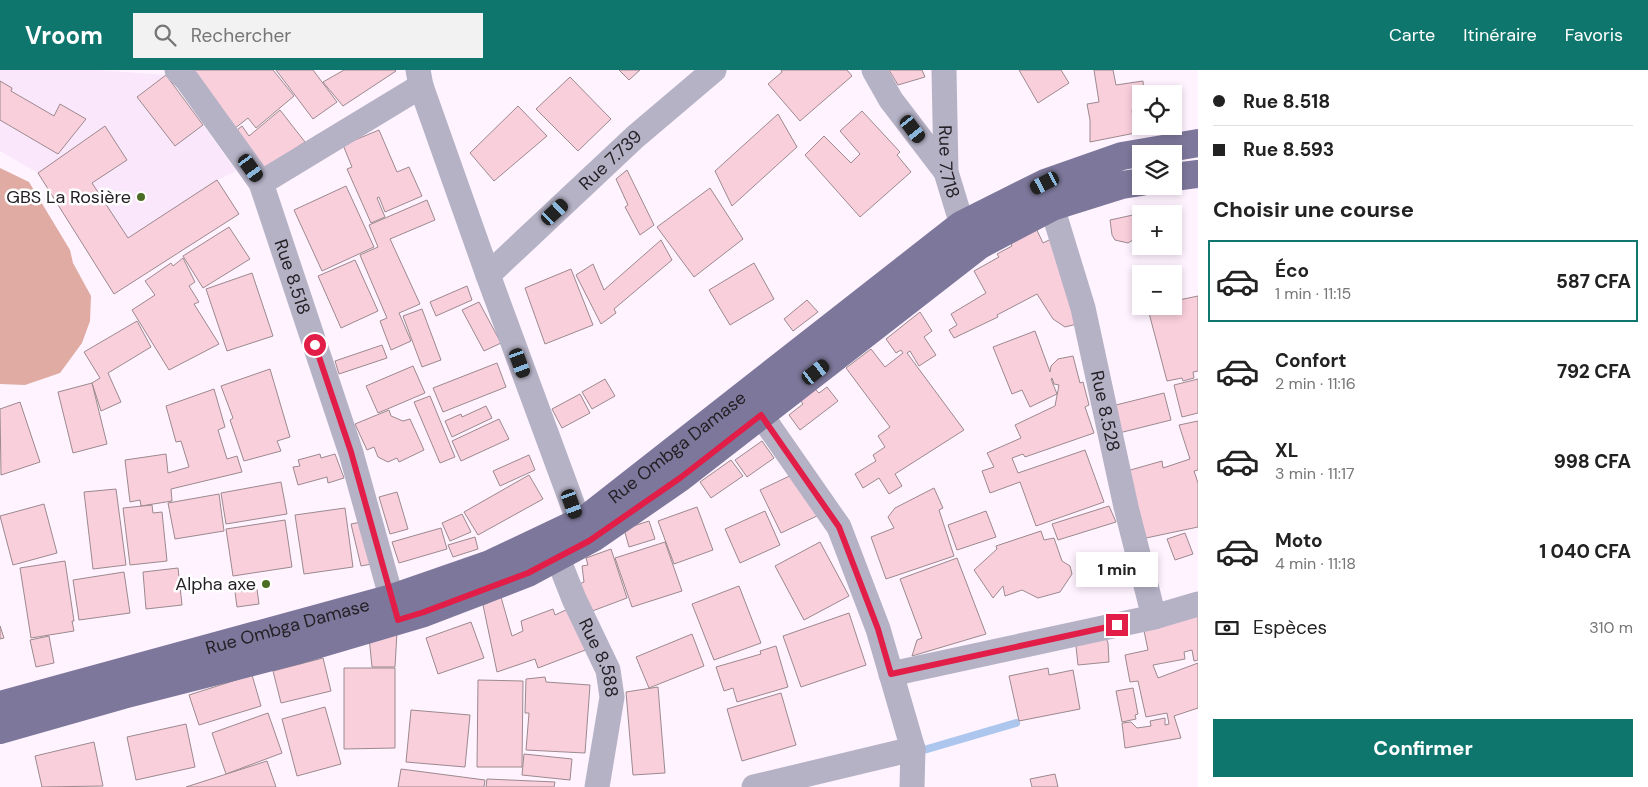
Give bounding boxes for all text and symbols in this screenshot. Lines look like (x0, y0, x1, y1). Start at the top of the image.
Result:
search box (133, 13, 483, 58)
text: Vroom (25, 20, 103, 51)
icon: search (151, 21, 179, 49)
text: Rechercher (191, 23, 291, 48)
text: Carte (1389, 23, 1435, 47)
text: Itinéraire (1463, 23, 1537, 47)
text: Favoris (1565, 23, 1623, 47)
map controls (1132, 85, 1182, 315)
button: locate (1132, 85, 1182, 135)
text: Rue 8.518 (1243, 89, 1330, 114)
car (897, 113, 928, 145)
street label: Rue 7.739 (574, 124, 647, 196)
street label: Rue 7.718 (933, 125, 965, 201)
text: Rue 8.593 (1243, 137, 1334, 162)
button: layers (1132, 145, 1182, 195)
car (236, 151, 265, 185)
car (1028, 170, 1061, 196)
place label: GBS La Rosière (6, 185, 131, 209)
marker: GBS La Rosière (135, 191, 147, 203)
text: Choisir une course (1213, 195, 1414, 224)
car (538, 196, 571, 228)
button: + (1132, 205, 1182, 255)
street label: Rue 8.518 (269, 236, 316, 318)
text: Éco (1275, 258, 1309, 283)
icon: car (1215, 259, 1260, 304)
button: − (1132, 265, 1182, 315)
text: 587 CFA (1556, 269, 1631, 294)
text: 1 min · 11:15 (1275, 283, 1351, 304)
route start (304, 334, 326, 356)
car (507, 346, 532, 380)
text: Confort (1275, 348, 1347, 373)
icon: car (1215, 349, 1260, 394)
car (799, 357, 832, 387)
text: 792 CFA (1557, 359, 1631, 384)
street label: Rue 8.528 (1085, 368, 1126, 454)
text: 2 min · 11:16 (1275, 373, 1356, 394)
street label: Rue Ombga Damase (603, 386, 751, 509)
text: XL (1275, 438, 1298, 463)
icon: car (1215, 439, 1260, 484)
text: 998 CFA (1554, 449, 1631, 474)
text: 3 min · 11:17 (1275, 463, 1354, 484)
car (559, 487, 584, 521)
text: Moto (1275, 528, 1323, 553)
icon: car (1215, 529, 1260, 574)
text: 1 040 CFA (1539, 539, 1631, 564)
callout: 1 min (1076, 552, 1158, 588)
text: 4 min · 11:18 (1275, 553, 1356, 574)
text: 1 min (1097, 559, 1137, 580)
place label: Alpha axe (175, 572, 256, 596)
marker: Alpha axe (260, 578, 272, 590)
street label: Rue Ombga Damase (203, 593, 372, 660)
street label: Rue 8.588 (573, 614, 624, 699)
route end (1106, 614, 1128, 636)
icon: cash (1213, 614, 1241, 642)
text: Espèces (1253, 615, 1327, 640)
text: 310 m (1589, 617, 1633, 638)
button: Confirmer (1213, 719, 1633, 777)

